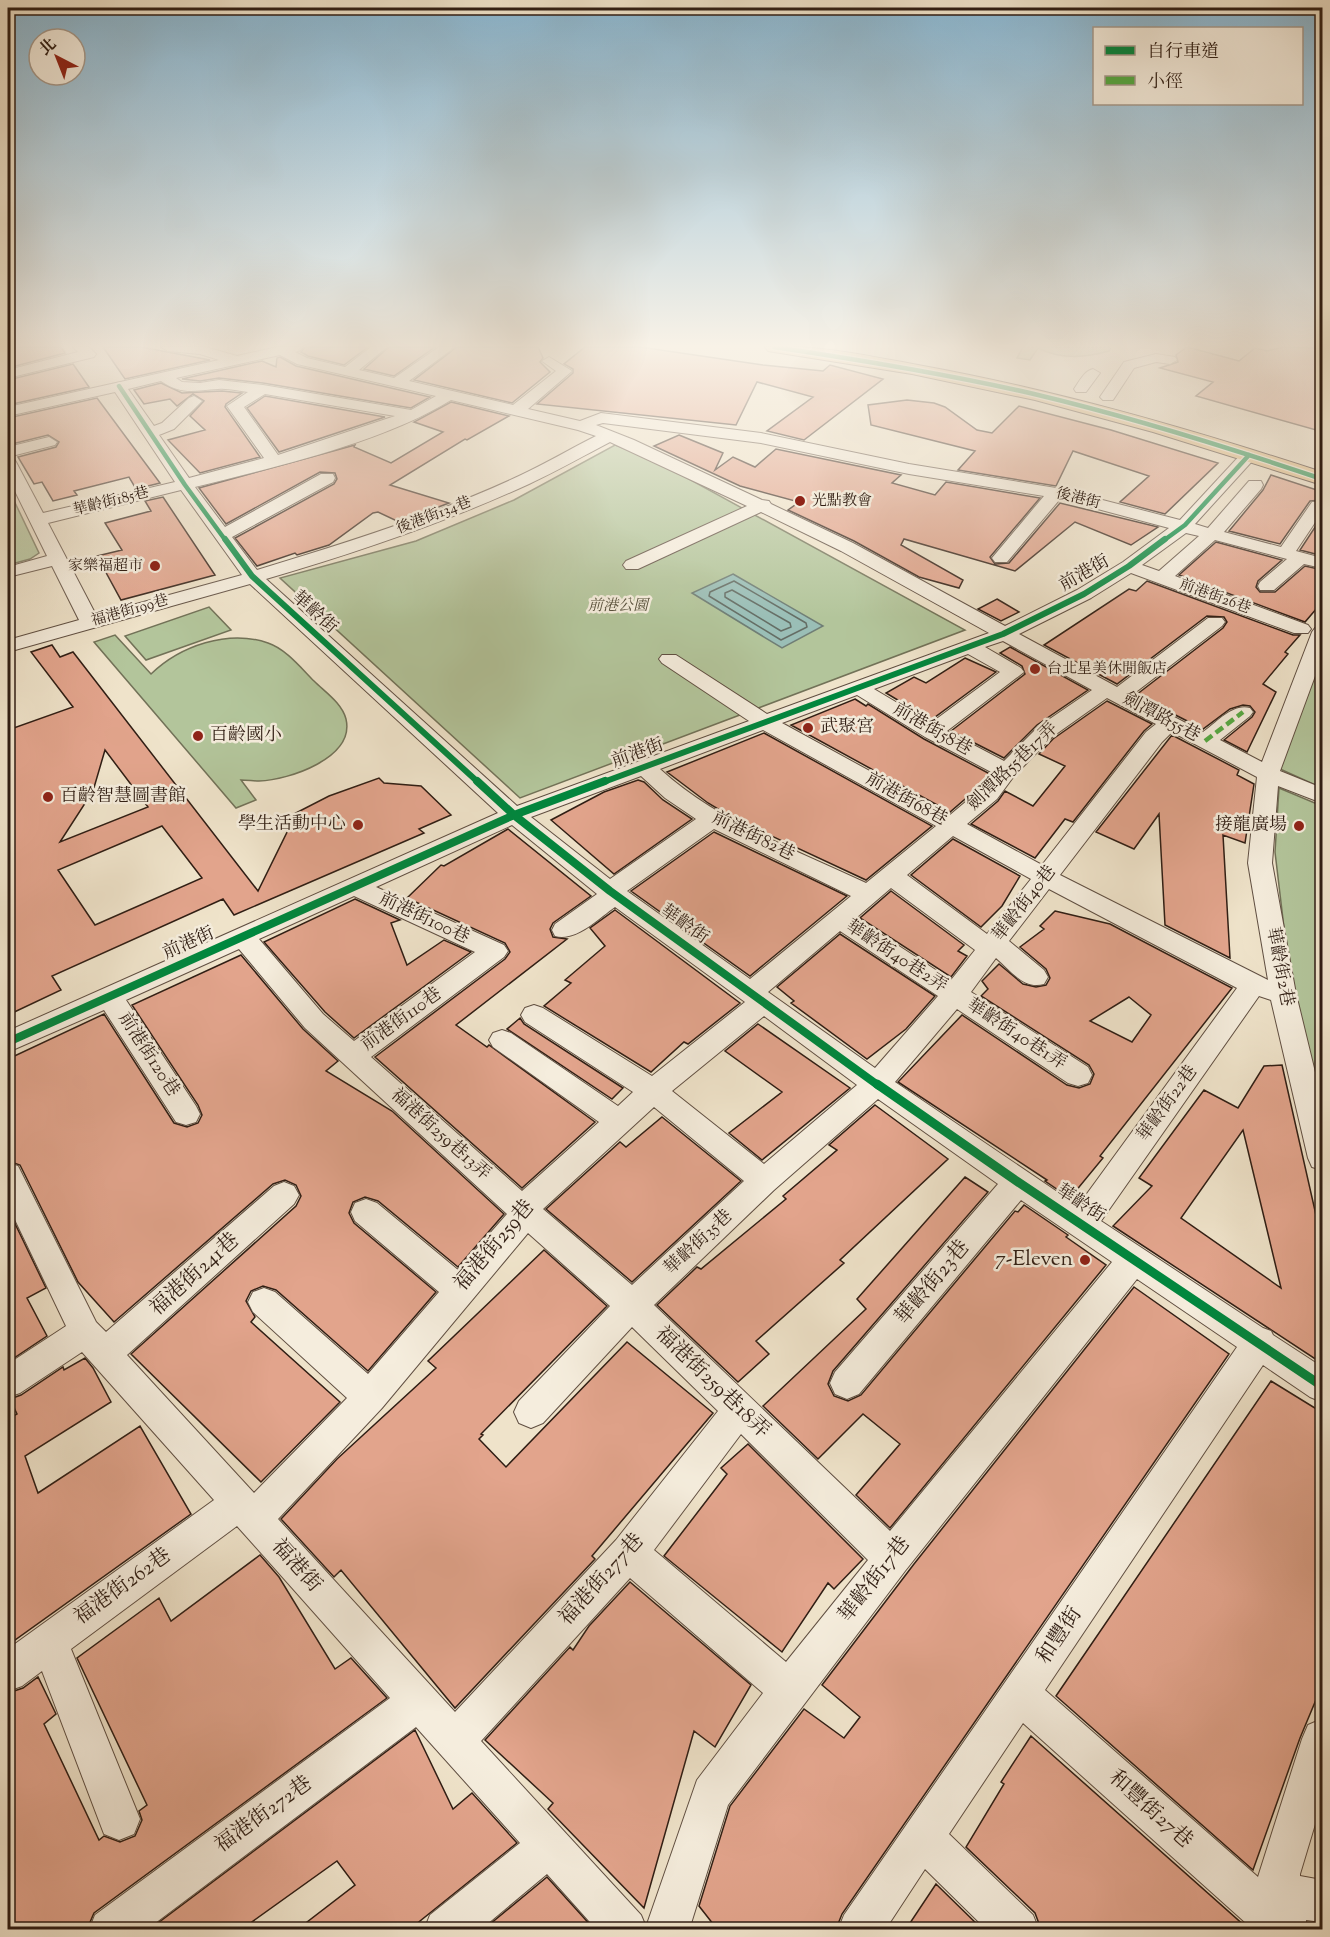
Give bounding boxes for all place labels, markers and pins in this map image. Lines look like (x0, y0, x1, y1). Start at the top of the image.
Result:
place label: 光點教會 (812, 491, 872, 512)
marker: 光點教會 (793, 494, 807, 508)
place label: 家樂福超市 (68, 556, 143, 577)
marker: 家樂福超市 (148, 559, 162, 573)
place label: 台北星美休閒飯店 (1047, 659, 1167, 680)
marker: 台北星美休閒飯店 (1028, 662, 1042, 676)
place label: 武聚宮 (820, 715, 874, 741)
marker: 武聚宮 (801, 721, 815, 735)
place label: 百齡國小 (210, 723, 282, 749)
marker: 百齡國小 (191, 729, 205, 743)
place label: 百齡智慧圖書館 (60, 784, 186, 810)
marker: 百齡智慧圖書館 (41, 790, 55, 804)
place label: 學生活動中心 (238, 812, 346, 838)
place label: 接龍廣場 (1215, 813, 1287, 839)
marker: 學生活動中心 (351, 818, 365, 832)
marker: 接龍廣場 (1292, 819, 1306, 833)
place label: 7-Eleven (995, 1245, 1073, 1275)
marker: 7-Eleven (1078, 1253, 1092, 1267)

